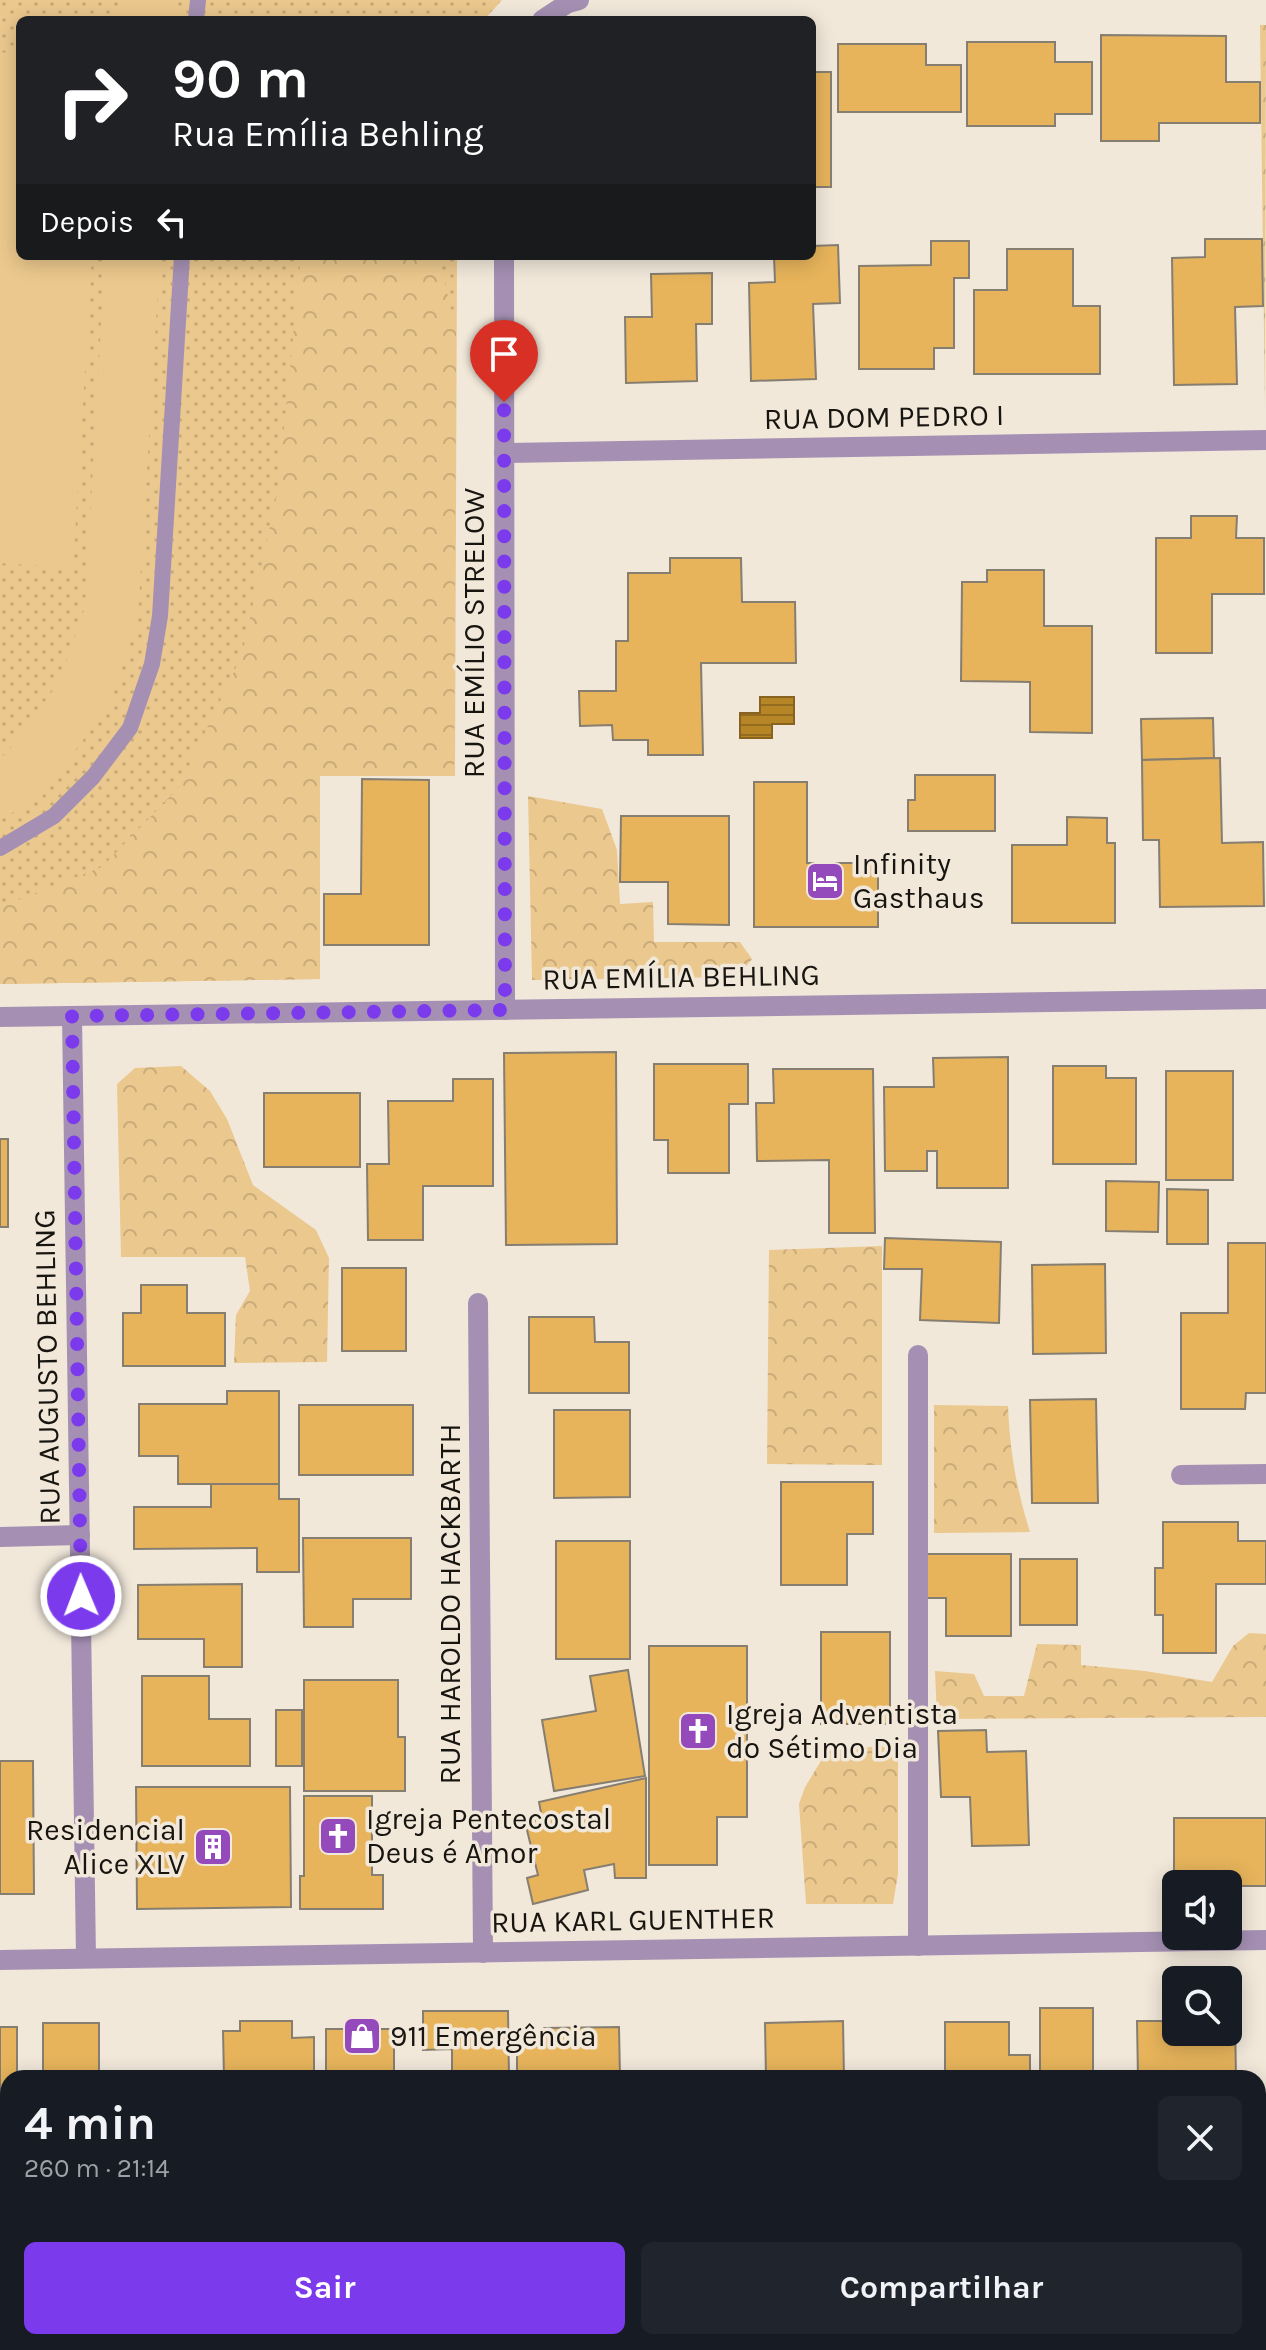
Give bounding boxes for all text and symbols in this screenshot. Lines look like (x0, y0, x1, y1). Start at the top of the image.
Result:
text: 90 m (172, 46, 309, 111)
icon: right (40, 48, 144, 152)
text: Rua Emília Behling (172, 113, 483, 155)
icon: left (150, 200, 194, 244)
text: Depois (40, 204, 134, 240)
pin (470, 320, 538, 402)
icon: arrive (482, 332, 526, 376)
street label: RUA DOM PEDRO I (763, 397, 1005, 437)
street label: RUA EMÍLIO STRELOW (456, 488, 492, 778)
place label: Infinity Gasthaus (853, 846, 984, 916)
hotel icon: Infinity Gasthaus (804, 860, 846, 902)
street label: RUA EMÍLIA BEHLING (542, 957, 820, 997)
street label: RUA AUGUSTO BEHLING (26, 1209, 68, 1525)
street label: RUA HAROLDO HACKBARTH (432, 1424, 468, 1784)
position arrow (39, 1554, 123, 1638)
place label: Igreja Adventista do Sétimo Dia (726, 1696, 958, 1766)
church icon: Igreja Adventista do Sétimo Dia (677, 1710, 719, 1752)
place label: Igreja Pentecostal Deus é Amor (366, 1801, 611, 1871)
place label: Residencial Alice XLV (26, 1812, 185, 1882)
church icon: Igreja Pentecostal Deus é Amor (317, 1815, 359, 1857)
building icon: Residencial Alice XLV (192, 1826, 234, 1868)
map controls (1162, 1870, 1242, 2046)
button: sound (1162, 1870, 1242, 1950)
street label: RUA KARL GUENTHER (491, 1900, 775, 1940)
button: search (1162, 1966, 1242, 2046)
shop icon: 911 Emergência (341, 2015, 383, 2057)
place label: 911 Emergência (390, 2018, 596, 2054)
text: 4 min (24, 2095, 156, 2151)
button: close (1158, 2096, 1242, 2180)
text: 260 m · 21:14 (24, 2153, 170, 2184)
button: Sair (24, 2242, 625, 2334)
button: Compartilhar (641, 2242, 1242, 2334)

